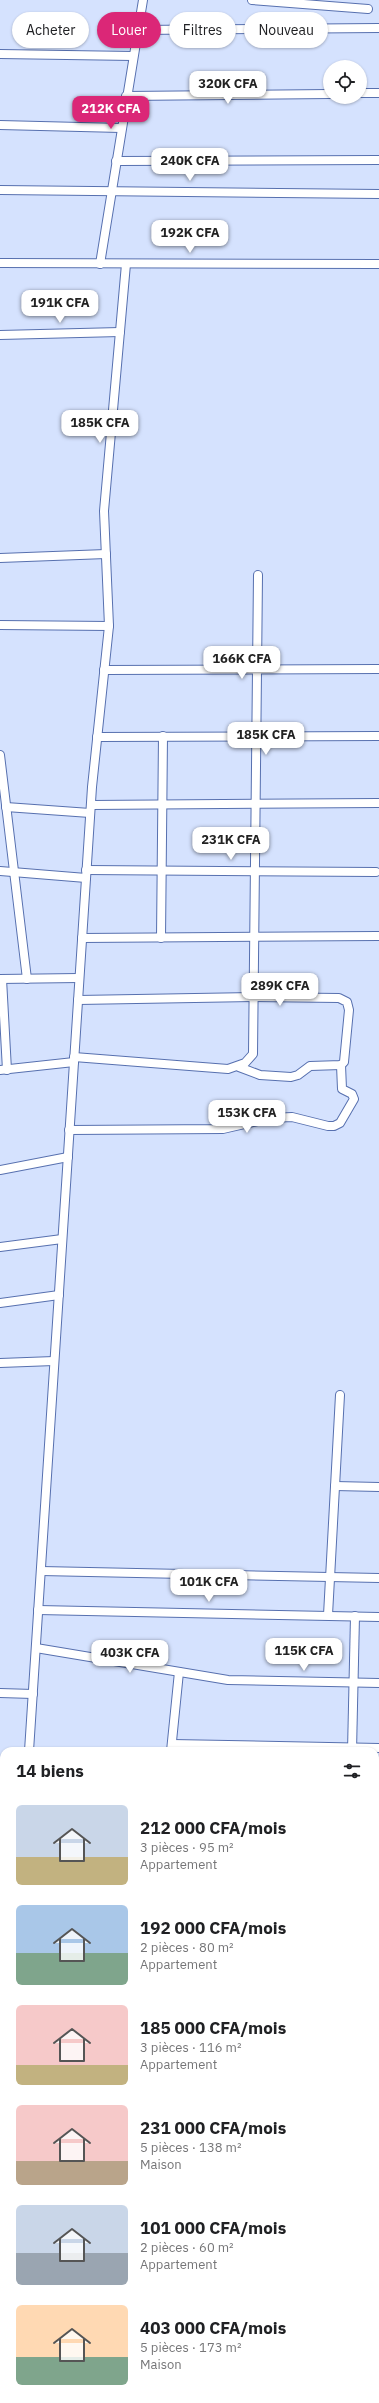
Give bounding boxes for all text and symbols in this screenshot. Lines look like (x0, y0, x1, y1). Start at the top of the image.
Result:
chip: Acheter (12, 12, 89, 48)
chip: Louer (97, 12, 161, 48)
chip: Filtres (169, 12, 236, 48)
chip: Nouveau (244, 12, 328, 48)
map controls (323, 60, 367, 104)
button: locate (323, 60, 367, 104)
pin: 320K CFA (187, 71, 269, 105)
text: 320K CFA (198, 75, 258, 92)
pin: 212K CFA (70, 96, 152, 130)
text: 212K CFA (81, 100, 141, 117)
pin: 240K CFA (149, 148, 231, 182)
text: 240K CFA (160, 152, 220, 169)
pin: 192K CFA (149, 220, 231, 254)
text: 192K CFA (160, 224, 220, 241)
pin: 191K CFA (19, 290, 101, 324)
text: 191K CFA (30, 294, 90, 311)
pin: 185K CFA (59, 410, 141, 444)
text: 185K CFA (70, 414, 130, 431)
pin: 166K CFA (201, 646, 283, 680)
text: 166K CFA (212, 650, 272, 667)
pin: 185K CFA (225, 722, 307, 756)
text: 185K CFA (236, 726, 296, 743)
pin: 231K CFA (190, 827, 272, 861)
text: 231K CFA (201, 831, 261, 848)
pin: 289K CFA (239, 973, 321, 1007)
text: 289K CFA (250, 977, 310, 994)
pin: 153K CFA (206, 1100, 288, 1134)
text: 153K CFA (217, 1104, 277, 1121)
pin: 101K CFA (168, 1569, 250, 1603)
text: 101K CFA (179, 1573, 239, 1590)
pin: 115K CFA (263, 1638, 345, 1672)
pin: 403K CFA (89, 1640, 171, 1674)
text: 115K CFA (274, 1642, 334, 1659)
text: 403K CFA (100, 1644, 160, 1661)
text: 14 biens (16, 1760, 84, 1782)
icon: filters (341, 1760, 363, 1782)
text: 212 000 CFA/mois (140, 1817, 286, 1839)
icon: home (48, 1821, 96, 1869)
text: 3 pièces · 95 m² (140, 1839, 234, 1856)
text: Appartement (140, 1856, 217, 1873)
text: 192 000 CFA/mois (140, 1917, 286, 1939)
icon: home (48, 1921, 96, 1969)
text: 2 pièces · 80 m² (140, 1939, 234, 1956)
text: Appartement (140, 1956, 217, 1973)
text: 185 000 CFA/mois (140, 2017, 286, 2039)
icon: home (48, 2021, 96, 2069)
text: 3 pièces · 116 m² (140, 2039, 241, 2056)
text: Appartement (140, 2056, 217, 2073)
text: 231 000 CFA/mois (140, 2117, 286, 2139)
icon: home (48, 2121, 96, 2169)
text: 5 pièces · 138 m² (140, 2139, 241, 2156)
text: Maison (140, 2156, 182, 2173)
text: 101 000 CFA/mois (140, 2217, 286, 2239)
icon: home (48, 2221, 96, 2269)
text: 2 pièces · 60 m² (140, 2239, 234, 2256)
text: Appartement (140, 2256, 217, 2273)
text: 403 000 CFA/mois (140, 2317, 286, 2339)
icon: home (48, 2321, 96, 2369)
text: 5 pièces · 173 m² (140, 2339, 241, 2356)
text: Maison (140, 2356, 182, 2373)

